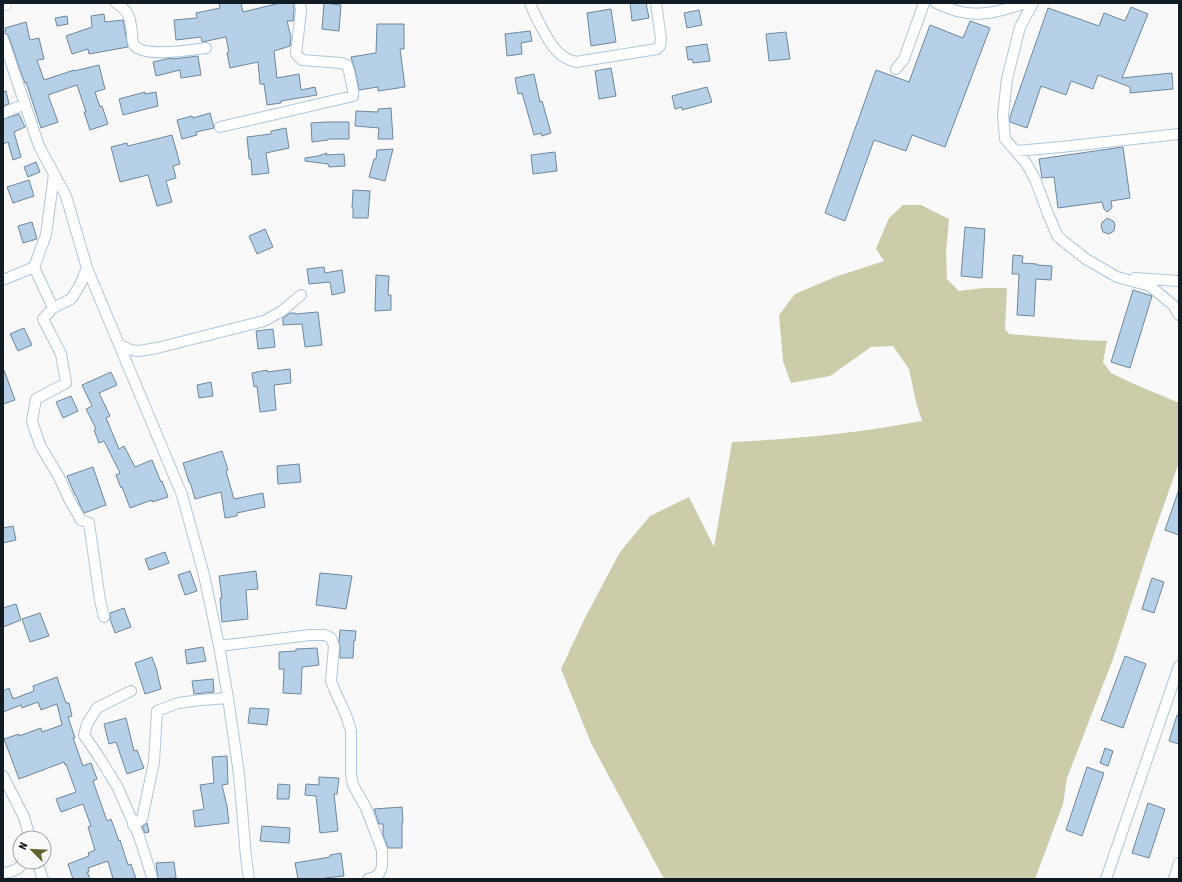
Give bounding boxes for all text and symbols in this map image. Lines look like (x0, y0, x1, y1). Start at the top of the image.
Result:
north arrow (12, 830, 52, 870)
text: N (16, 841, 30, 851)

